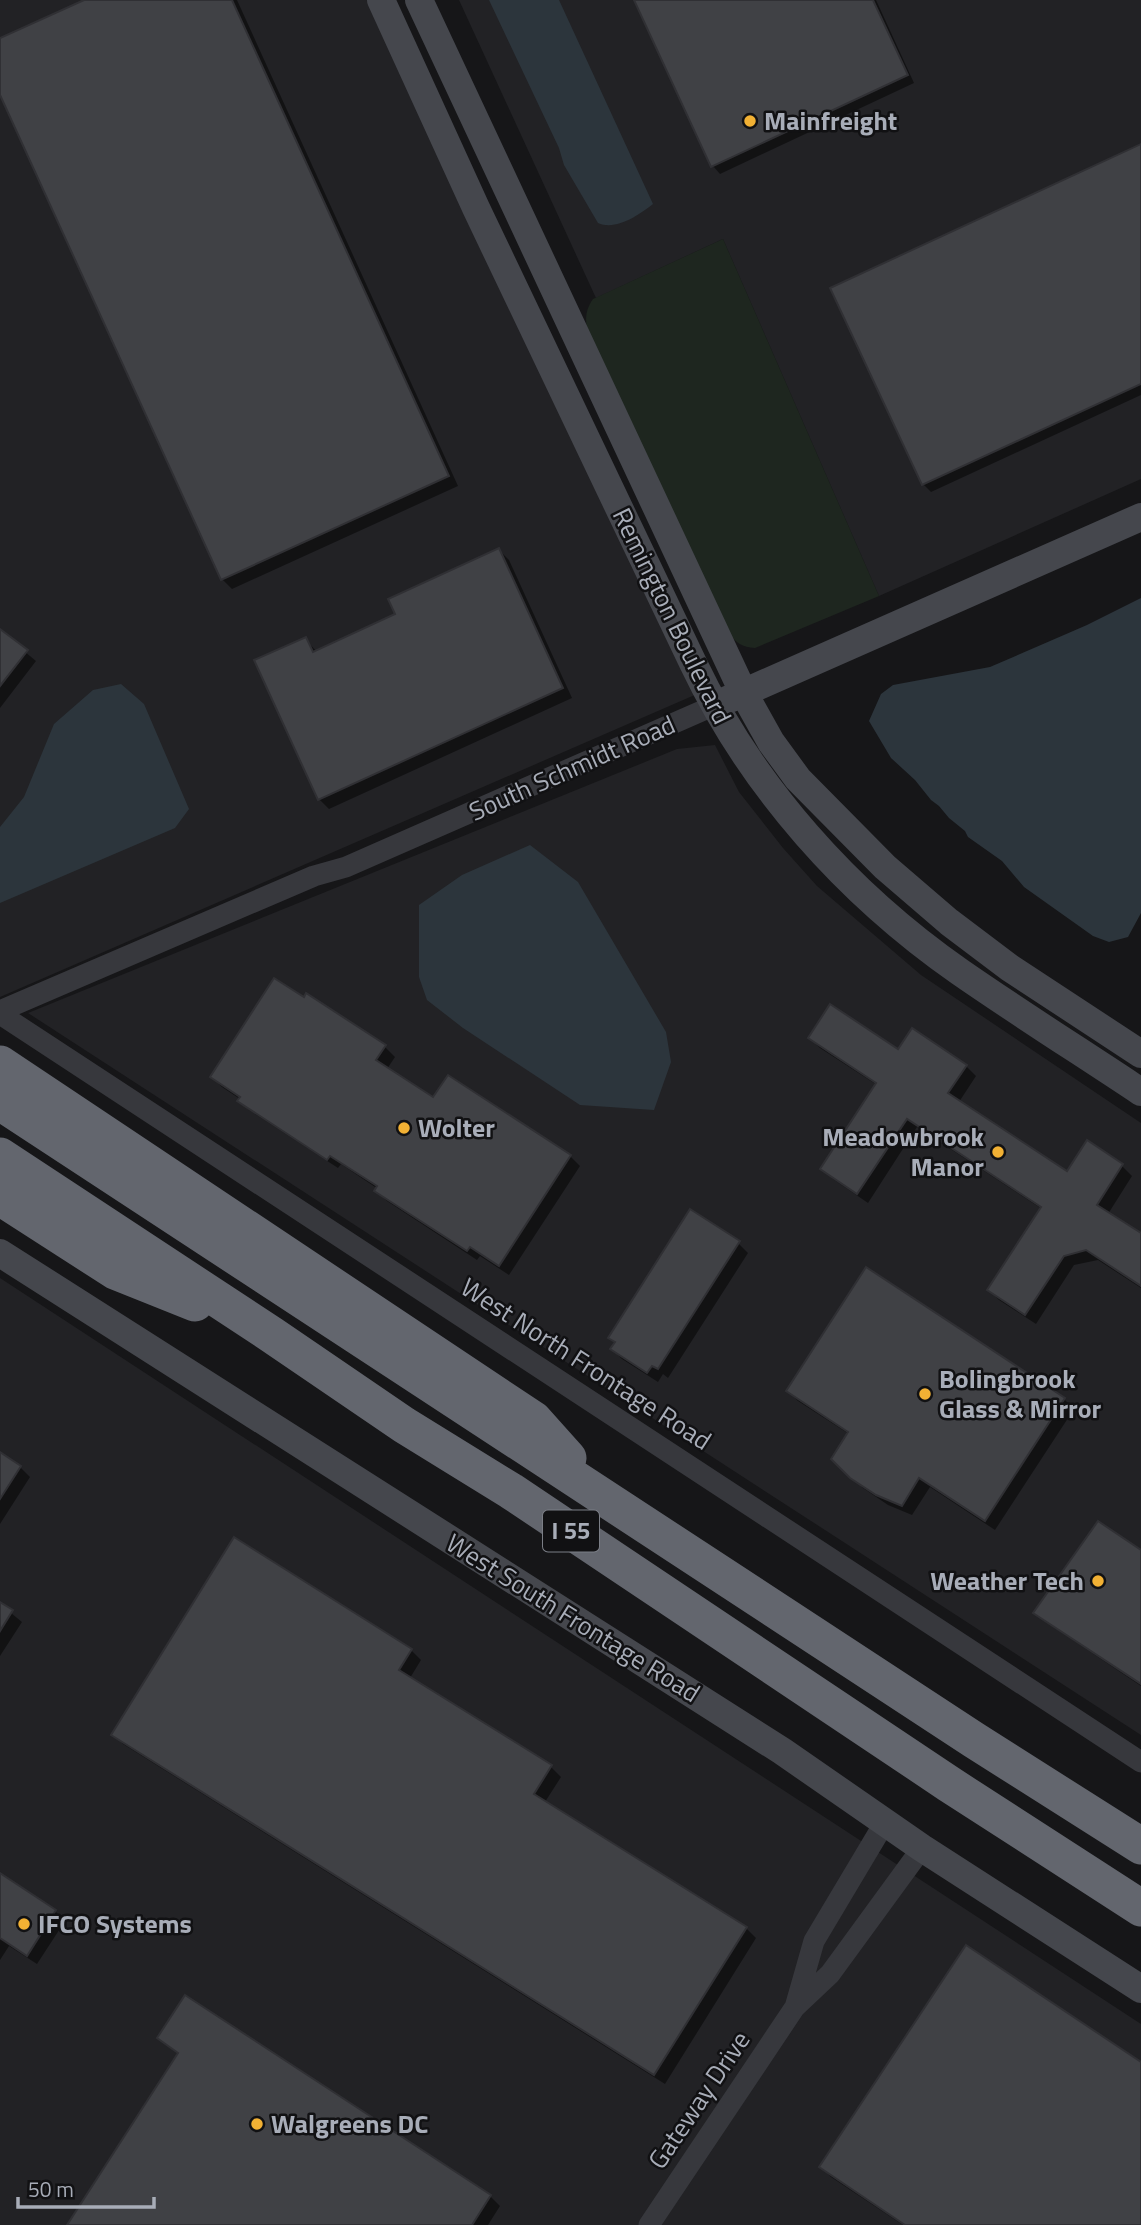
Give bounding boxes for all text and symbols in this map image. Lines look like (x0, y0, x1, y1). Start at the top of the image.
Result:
place label: Mainfreight (764, 101, 897, 140)
marker: Mainfreight (742, 113, 758, 129)
street label: Remington Boulevard (603, 501, 742, 731)
street label: South Schmidt Road (462, 705, 681, 831)
place label: Wolter (418, 1108, 495, 1147)
place label: Meadowbrook Manor (822, 1117, 985, 1186)
marker: Wolter (396, 1120, 412, 1136)
marker: Meadowbrook Manor (990, 1144, 1006, 1160)
street label: West North Frontage Road (453, 1268, 719, 1459)
place label: Bolingbrook Glass & Mirror (939, 1359, 1102, 1428)
marker: Bolingbrook Glass & Mirror (917, 1386, 933, 1402)
road number: I 55 (543, 1511, 599, 1552)
street label: West South Frontage Road (439, 1523, 708, 1712)
place label: Weather Tech (930, 1561, 1084, 1600)
marker: Weather Tech (1090, 1573, 1106, 1589)
place label: IFCO Systems (38, 1904, 192, 1943)
marker: IFCO Systems (16, 1916, 32, 1932)
street label: Gateway Drive (638, 2023, 759, 2176)
place label: Walgreens DC (271, 2104, 428, 2143)
marker: Walgreens DC (249, 2116, 265, 2132)
scale bar (18, 2166, 154, 2210)
text: 50 m (28, 2173, 74, 2205)

